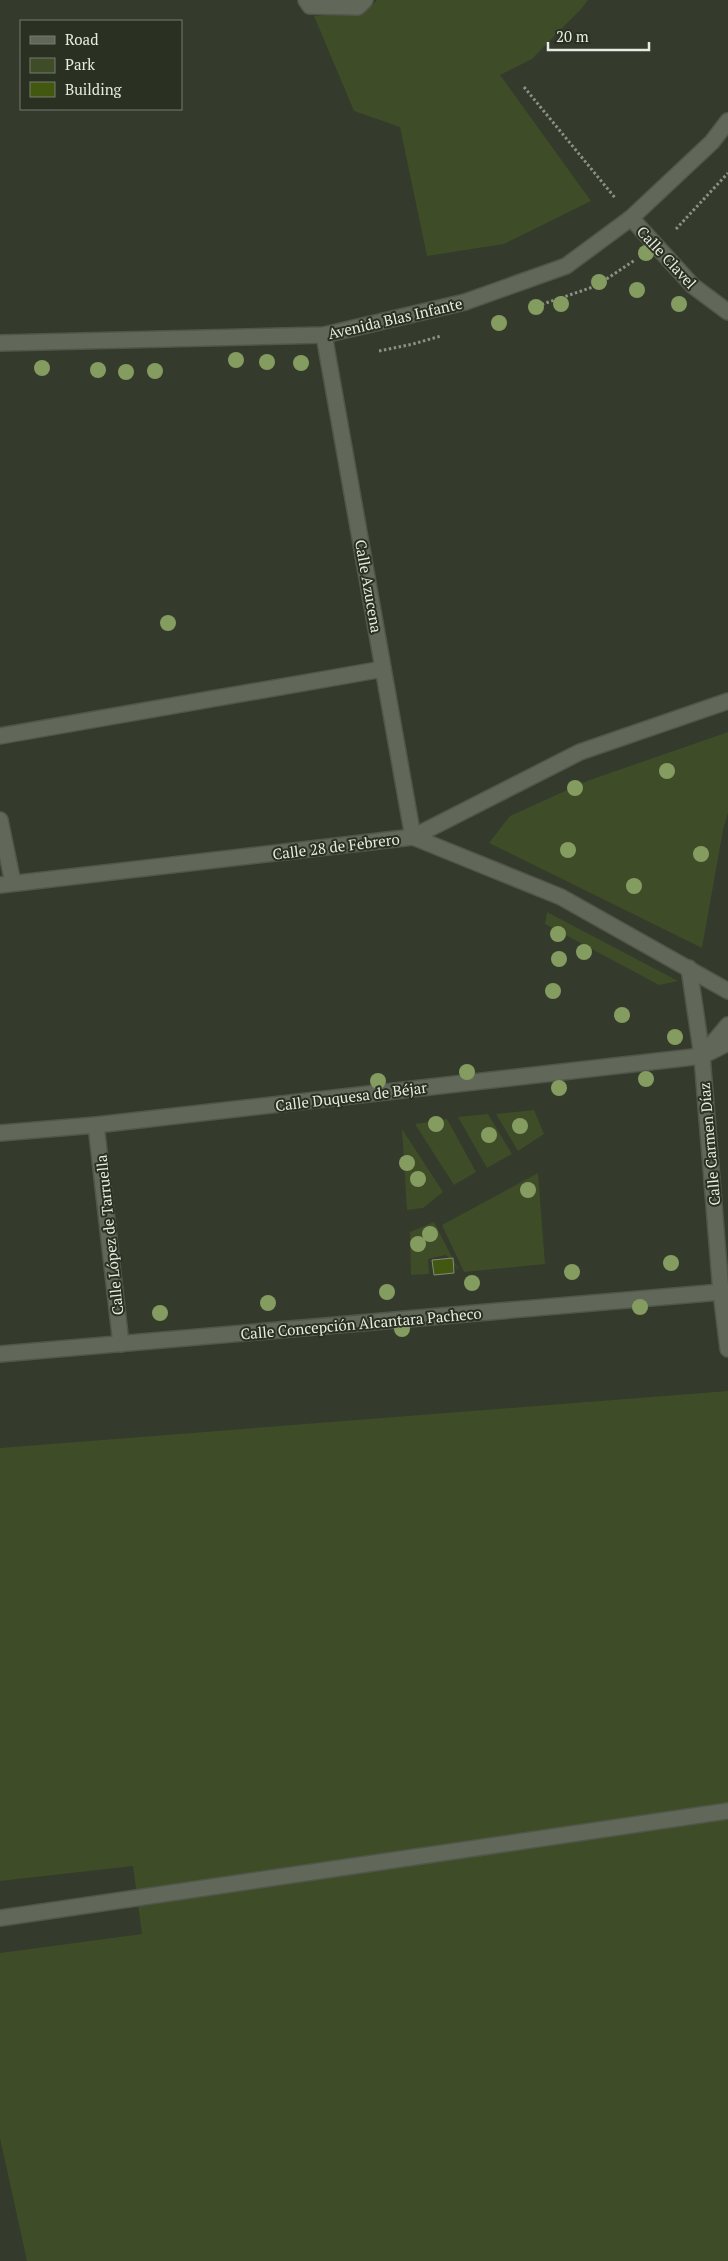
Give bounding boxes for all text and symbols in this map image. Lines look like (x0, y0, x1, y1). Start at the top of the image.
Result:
legend (20, 20, 182, 110)
scale bar (548, 20, 649, 52)
text: 20 m (556, 26, 589, 46)
text: Road (65, 29, 98, 49)
text: Park (65, 54, 95, 74)
text: Building (65, 79, 123, 99)
street label: Calle Clavel (633, 221, 701, 293)
street label: Avenida Blas Infante (326, 293, 464, 343)
street label: Calle Azucena (351, 538, 387, 634)
street label: Calle 28 de Febrero (271, 828, 401, 864)
street label: Calle Duquesa de Béjar (274, 1077, 428, 1115)
street label: Calle Carmen Díaz (694, 1082, 724, 1206)
street label: Calle López de Tarruella (91, 1153, 127, 1316)
street label: Calle Concepción Alcantara Pacheco (240, 1302, 482, 1344)

